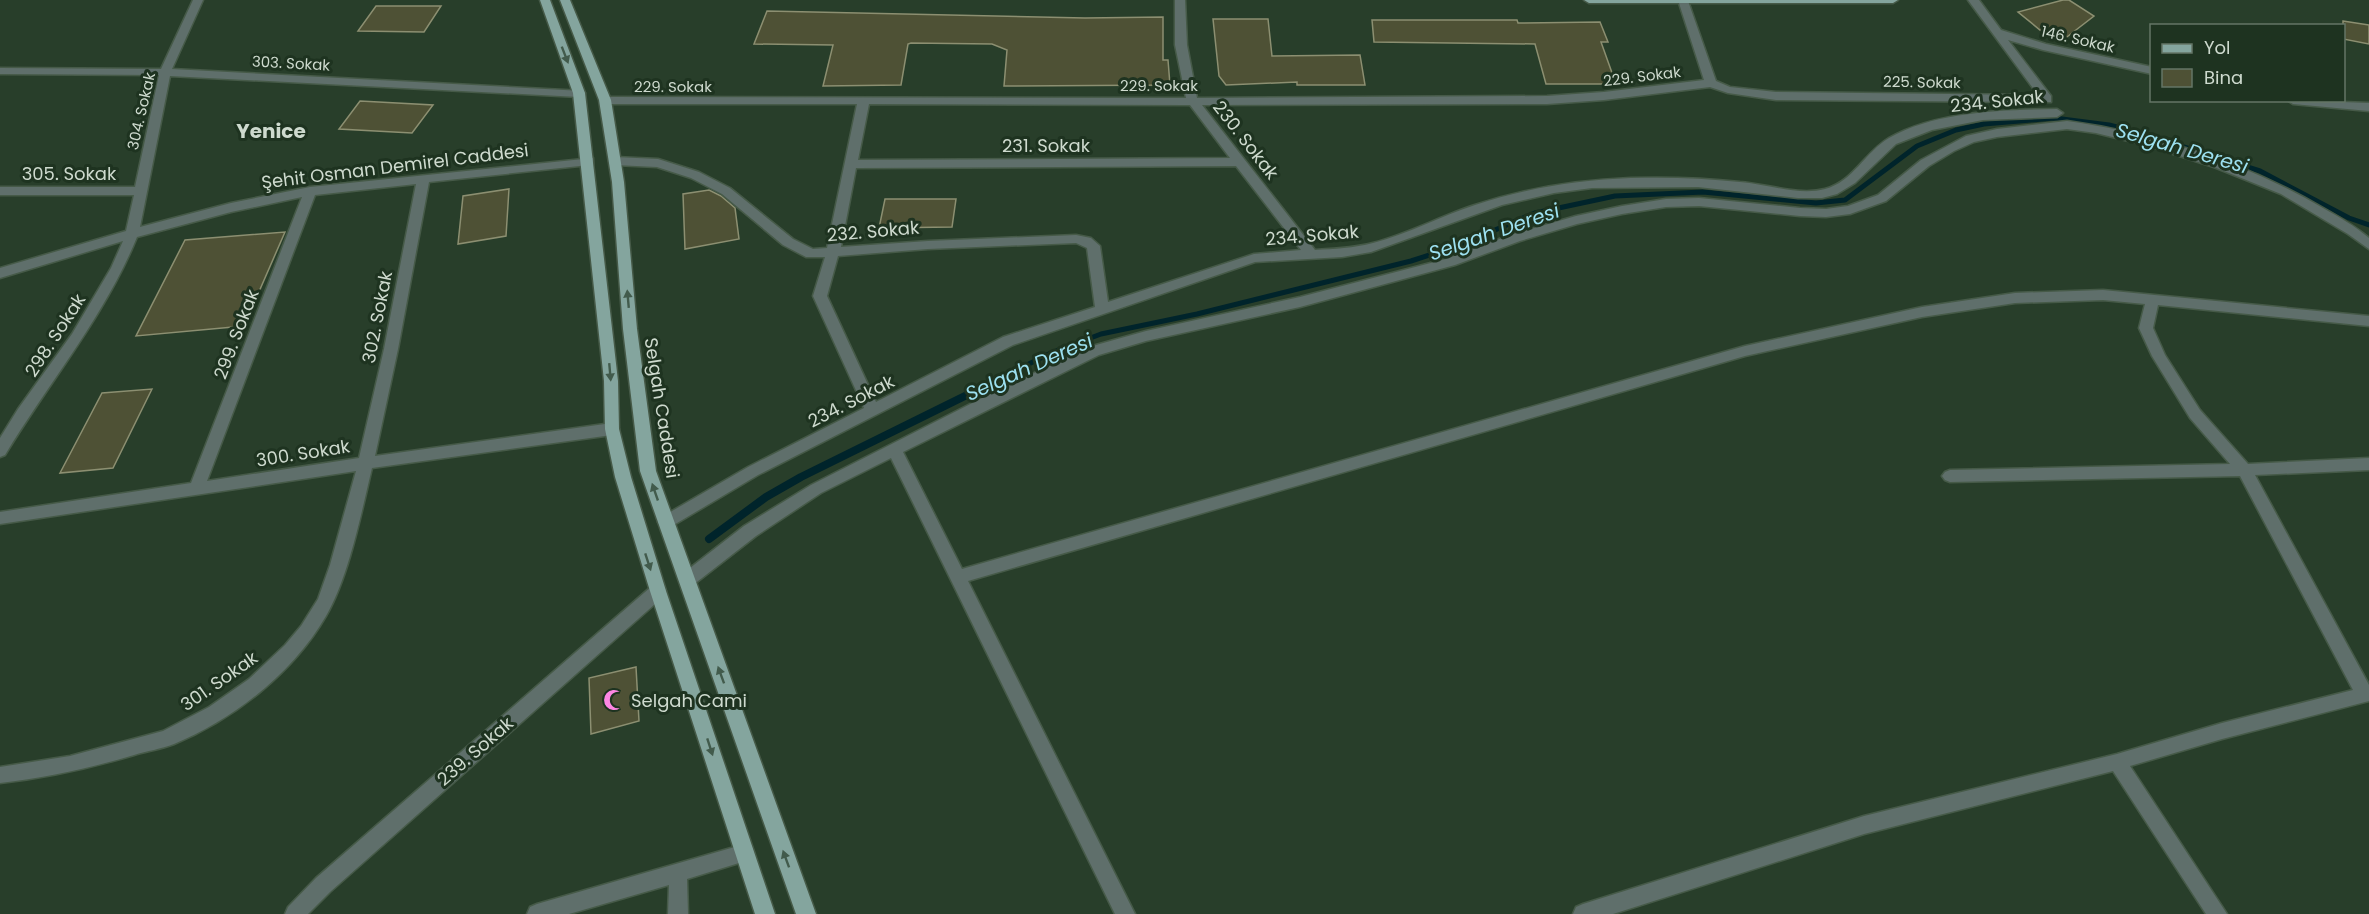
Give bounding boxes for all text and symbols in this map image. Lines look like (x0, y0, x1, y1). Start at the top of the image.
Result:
street label: 146. Sokak (2039, 20, 2117, 58)
legend (2150, 24, 2345, 102)
text: Yol (2204, 35, 2230, 60)
one-way arrow (561, 46, 571, 64)
street label: 303. Sokak (251, 50, 331, 76)
street label: 229. Sokak (1602, 61, 1682, 91)
text: Bina (2204, 65, 2243, 90)
street label: 304. Sokak (122, 70, 160, 152)
street label: 225. Sokak (1883, 71, 1961, 93)
street label: 229. Sokak (1120, 75, 1198, 96)
street label: 229. Sokak (634, 76, 712, 97)
street label: 234. Sokak (1949, 84, 2046, 118)
street label: 230. Sokak (1207, 95, 1285, 185)
water label: Selgah Deresi (2113, 116, 2253, 181)
district label: Yenice (236, 117, 306, 145)
street label: 231. Sokak (1002, 133, 1091, 158)
street label: Şehit Osman Demirel Caddesi (260, 137, 530, 195)
street label: 305. Sokak (22, 161, 117, 186)
water label: Selgah Deresi (1425, 196, 1564, 267)
street label: 232. Sokak (826, 214, 921, 247)
street label: 234. Sokak (1264, 218, 1360, 252)
street label: 302. Sokak (356, 268, 398, 365)
street label: 299. Sokak (207, 285, 265, 383)
street label: 298. Sokak (19, 288, 92, 381)
one-way arrow (623, 289, 633, 308)
water label: Selgah Deresi (961, 326, 1098, 408)
street label: Selgah Caddesi (639, 336, 685, 480)
one-way arrow (605, 362, 615, 381)
street label: 234. Sokak (804, 368, 899, 433)
street label: 300. Sokak (254, 433, 352, 473)
one-way arrow (650, 483, 659, 501)
one-way arrow (644, 553, 653, 571)
street label: 301. Sokak (175, 645, 263, 717)
one-way arrow (715, 666, 725, 684)
mosque icon: Selgah Cami (602, 688, 626, 712)
place label: Selgah Cami (631, 688, 747, 713)
street label: 239. Sokak (431, 710, 519, 791)
one-way arrow (705, 738, 715, 756)
one-way arrow (781, 850, 791, 868)

